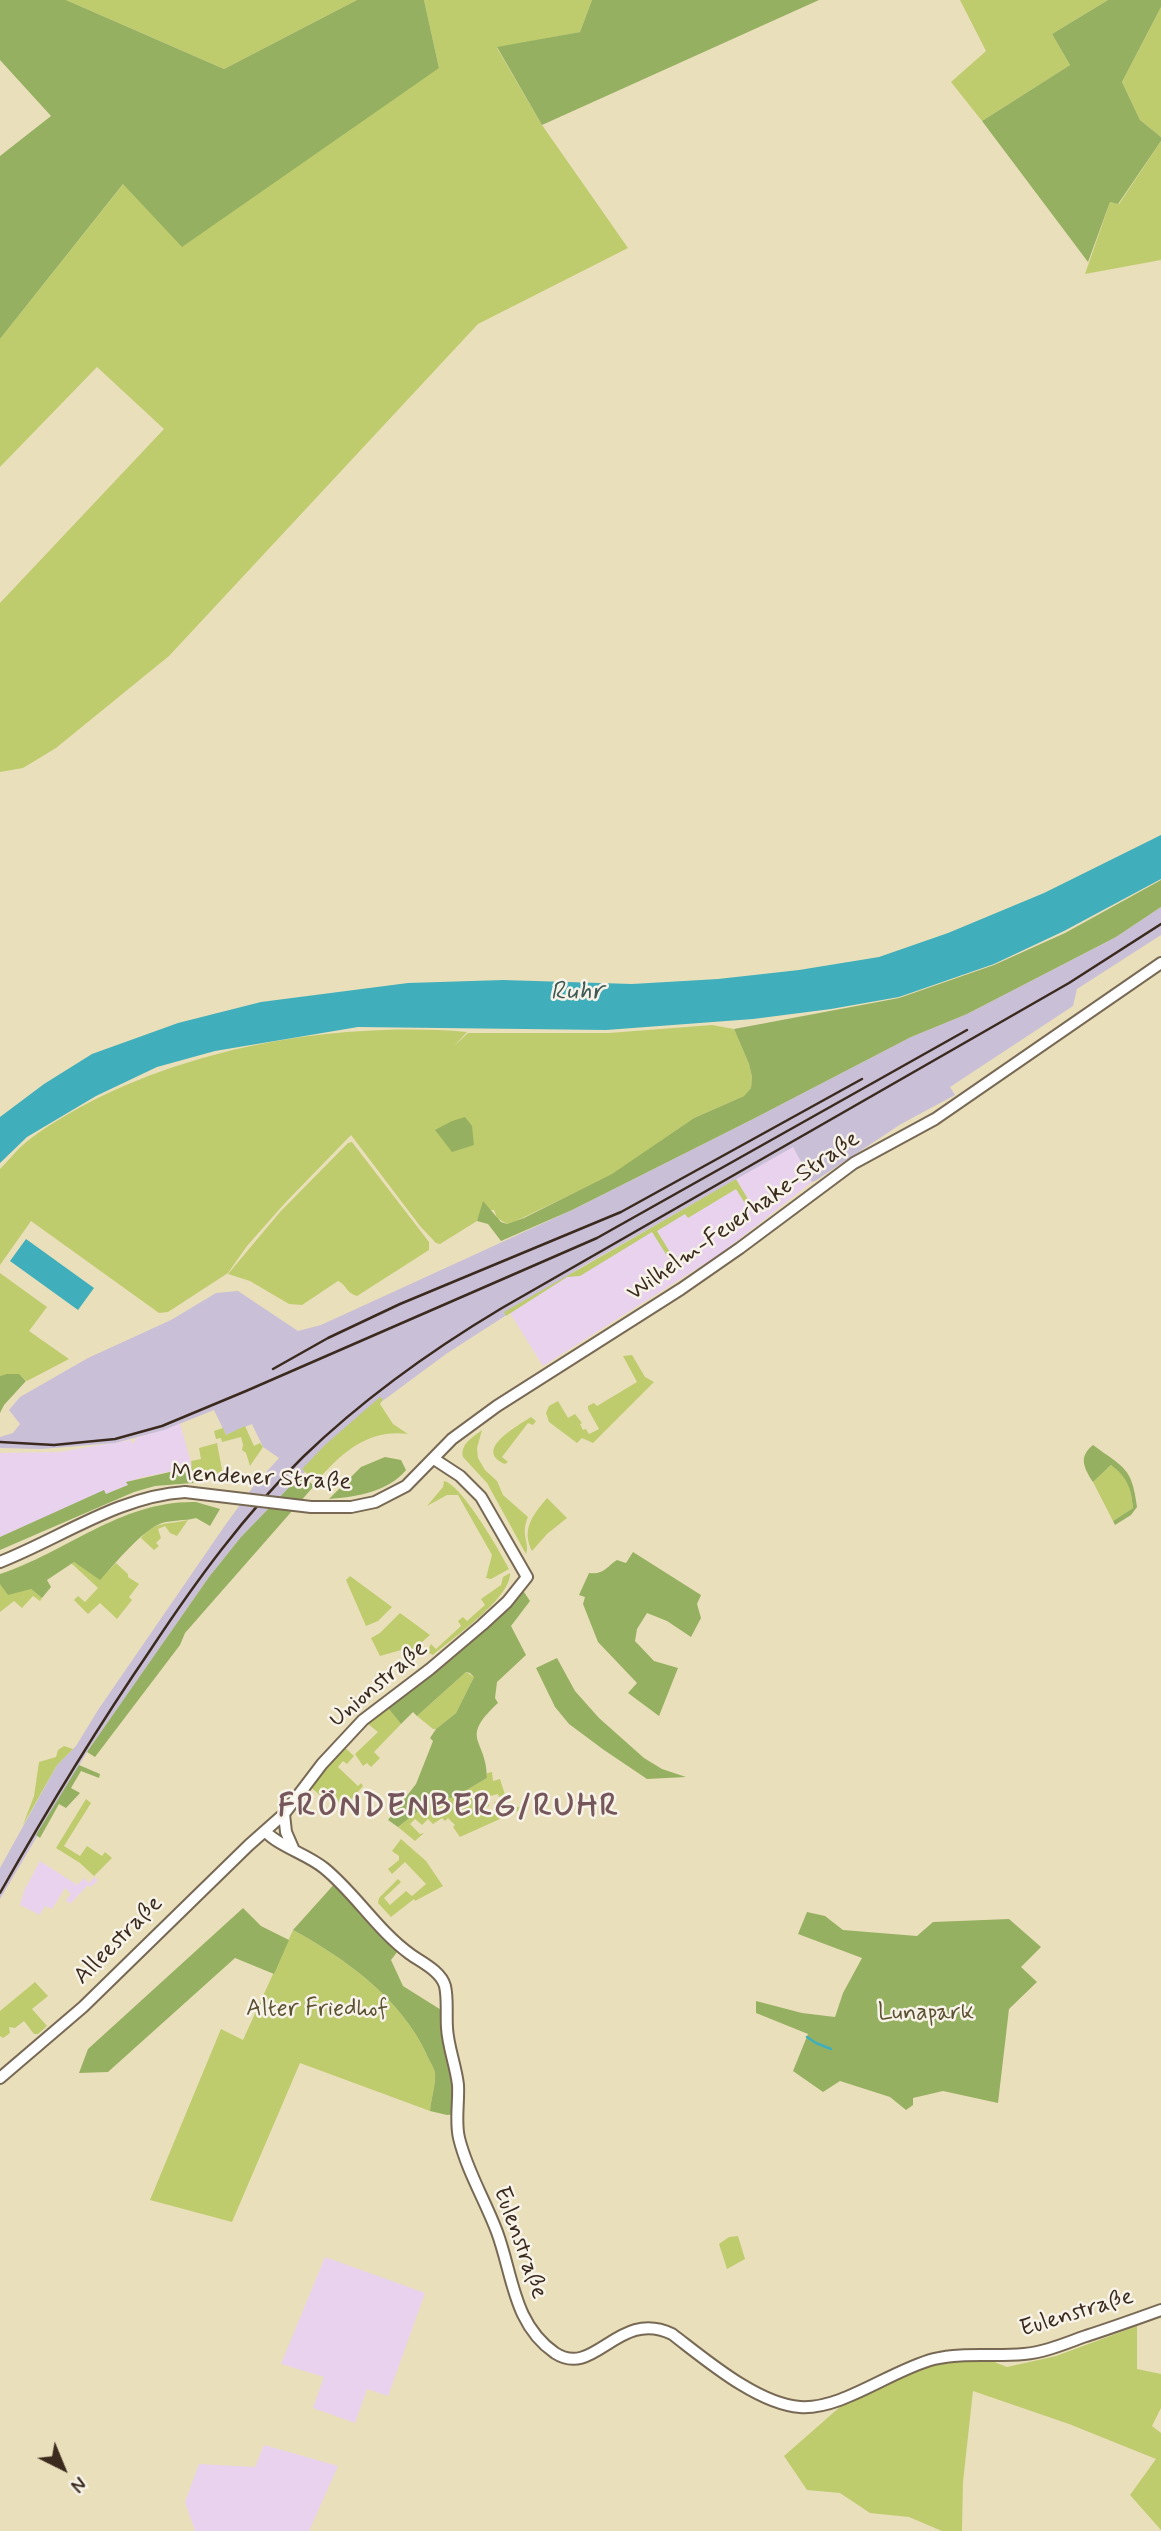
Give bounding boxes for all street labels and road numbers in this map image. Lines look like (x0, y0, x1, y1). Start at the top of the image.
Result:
street label: Wilhelm-Feuerhake-Straße (622, 1126, 866, 1308)
street label: Mendener Straße (170, 1460, 352, 1498)
street label: Unionstraße (324, 1635, 434, 1735)
street label: Alleestraße (68, 1890, 170, 1992)
street label: Eulenstraße (485, 2183, 553, 2303)
street label: Eulenstraße (1017, 2283, 1137, 2345)

